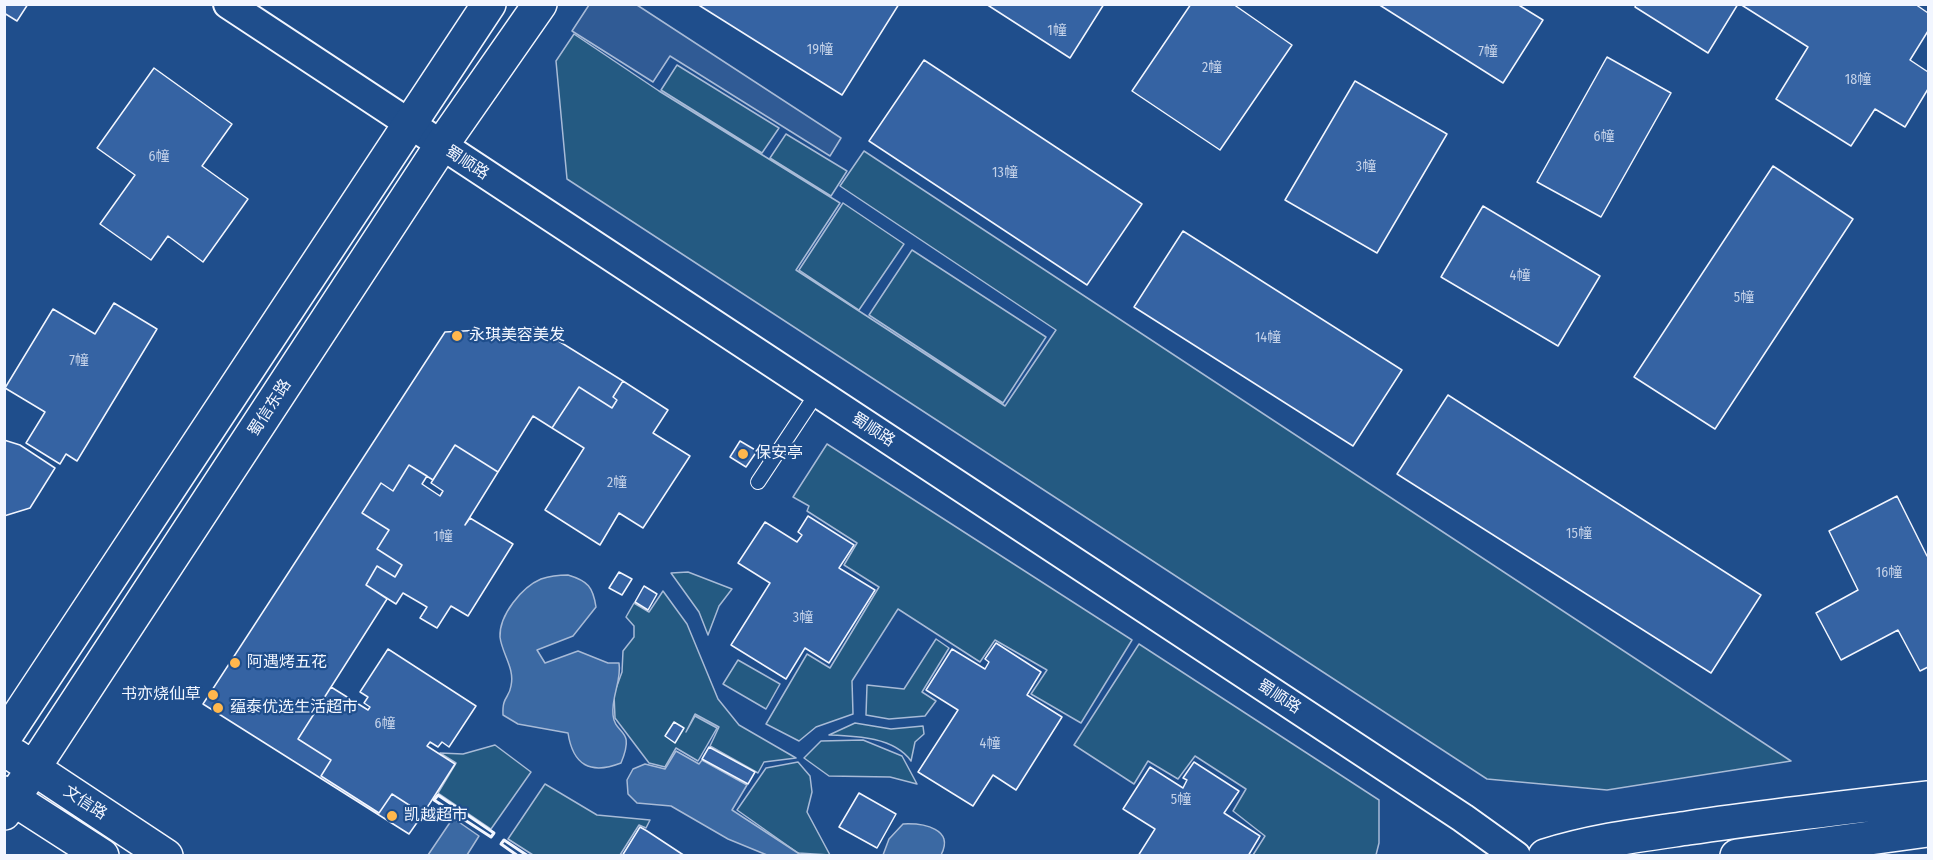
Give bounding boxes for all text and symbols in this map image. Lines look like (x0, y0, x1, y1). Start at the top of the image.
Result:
house number: 1幢 (1047, 23, 1067, 39)
house number: 19幢 (807, 42, 833, 58)
house number: 7幢 (1478, 44, 1498, 60)
house number: 2幢 (1202, 60, 1222, 76)
house number: 18幢 (1845, 72, 1871, 88)
house number: 6幢 (1594, 129, 1614, 145)
street label: 蜀顺路 (442, 142, 492, 184)
house number: 6幢 (149, 149, 169, 165)
house number: 3幢 (1356, 159, 1376, 175)
house number: 13幢 (992, 165, 1018, 181)
house number: 4幢 (1510, 268, 1530, 284)
house number: 5幢 (1734, 290, 1754, 306)
place label: 永琪美容美发 (469, 326, 565, 346)
marker: 永琪美容美发 (450, 329, 464, 343)
house number: 14幢 (1255, 330, 1281, 346)
house number: 7幢 (69, 353, 89, 369)
street label: 蜀信东路 (245, 376, 295, 440)
street label: 蜀顺路 (848, 409, 898, 451)
place label: 保安亭 (755, 444, 803, 464)
marker: 保安亭 (736, 447, 750, 461)
house number: 2幢 (607, 475, 627, 491)
house number: 15幢 (1566, 526, 1592, 542)
house number: 1幢 (433, 529, 453, 545)
house number: 16幢 (1876, 565, 1902, 581)
house number: 3幢 (793, 610, 813, 626)
place label: 阿遇烤五花 (247, 653, 327, 673)
marker: 阿遇烤五花 (228, 656, 242, 670)
street label: 蜀顺路 (1254, 676, 1304, 718)
place label: 书亦烧仙草 (121, 685, 201, 705)
marker: 书亦烧仙草 (206, 688, 220, 702)
place label: 蕴泰优选生活超市 (230, 698, 358, 718)
marker: 蕴泰优选生活超市 (211, 701, 225, 715)
house number: 6幢 (375, 716, 395, 732)
house number: 4幢 (980, 736, 1000, 752)
street label: 文信路 (60, 782, 110, 824)
house number: 5幢 (1171, 792, 1191, 808)
place label: 凯越超市 (404, 806, 468, 826)
marker: 凯越超市 (385, 809, 399, 823)

